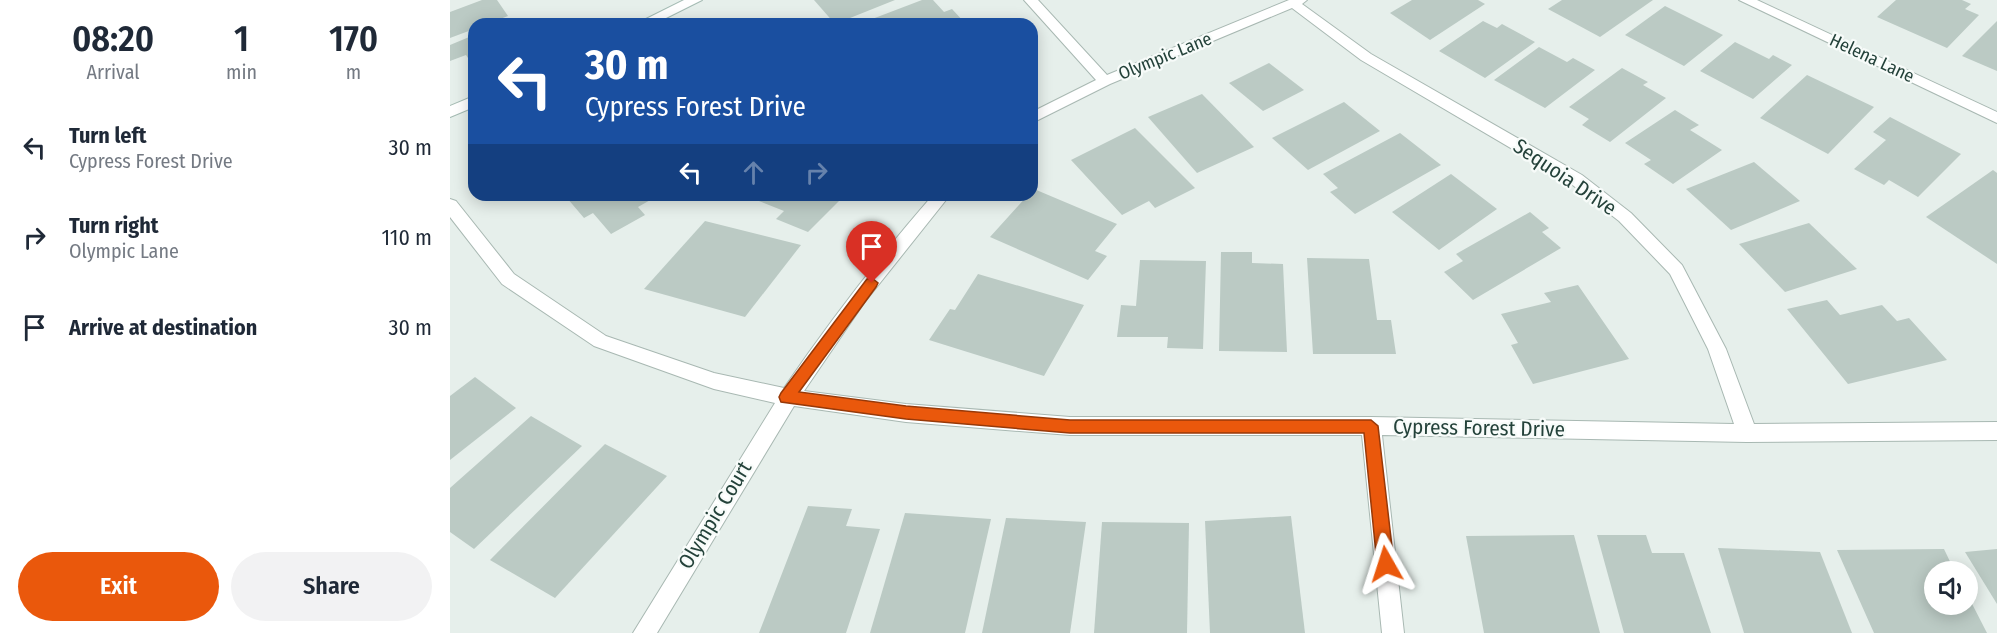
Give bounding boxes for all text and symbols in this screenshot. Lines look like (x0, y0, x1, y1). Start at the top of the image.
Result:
text: 08:20 (72, 17, 154, 61)
text: 1 (234, 17, 249, 61)
text: 170 (329, 17, 378, 61)
street label: Olympic Lane (1115, 27, 1215, 85)
street label: Helena Lane (1826, 29, 1918, 87)
text: 30 m (585, 40, 669, 90)
icon: left (486, 42, 564, 120)
text: Arrival (87, 60, 140, 84)
text: min (226, 60, 257, 84)
text: m (346, 60, 361, 84)
text: Cypress Forest Drive (585, 91, 806, 123)
text: Turn left (69, 122, 147, 149)
icon: left (18, 131, 51, 164)
street label: Sequoia Drive (1508, 133, 1622, 221)
text: 30 m (389, 134, 432, 161)
text: Cypress Forest Drive (69, 149, 233, 173)
icon: left (674, 156, 707, 189)
icon: ahead (737, 156, 770, 189)
icon: right (800, 156, 833, 189)
text: Turn right (69, 212, 158, 239)
icon: right (18, 221, 51, 254)
pin (846, 221, 897, 283)
text: 110 m (382, 224, 432, 251)
icon: arrive (855, 230, 888, 263)
text: Olympic Lane (69, 239, 179, 263)
icon: arrive (18, 311, 51, 344)
text: Arrive at destination (69, 314, 257, 341)
text: 30 m (389, 314, 432, 341)
street label: Cypress Forest Drive (1393, 414, 1565, 442)
street label: Olympic Court (673, 456, 757, 574)
position arrow (1354, 532, 1418, 596)
button: Exit (18, 552, 219, 621)
button: Share (231, 552, 432, 621)
map controls (1924, 561, 1978, 615)
button: sound (1924, 561, 1978, 615)

